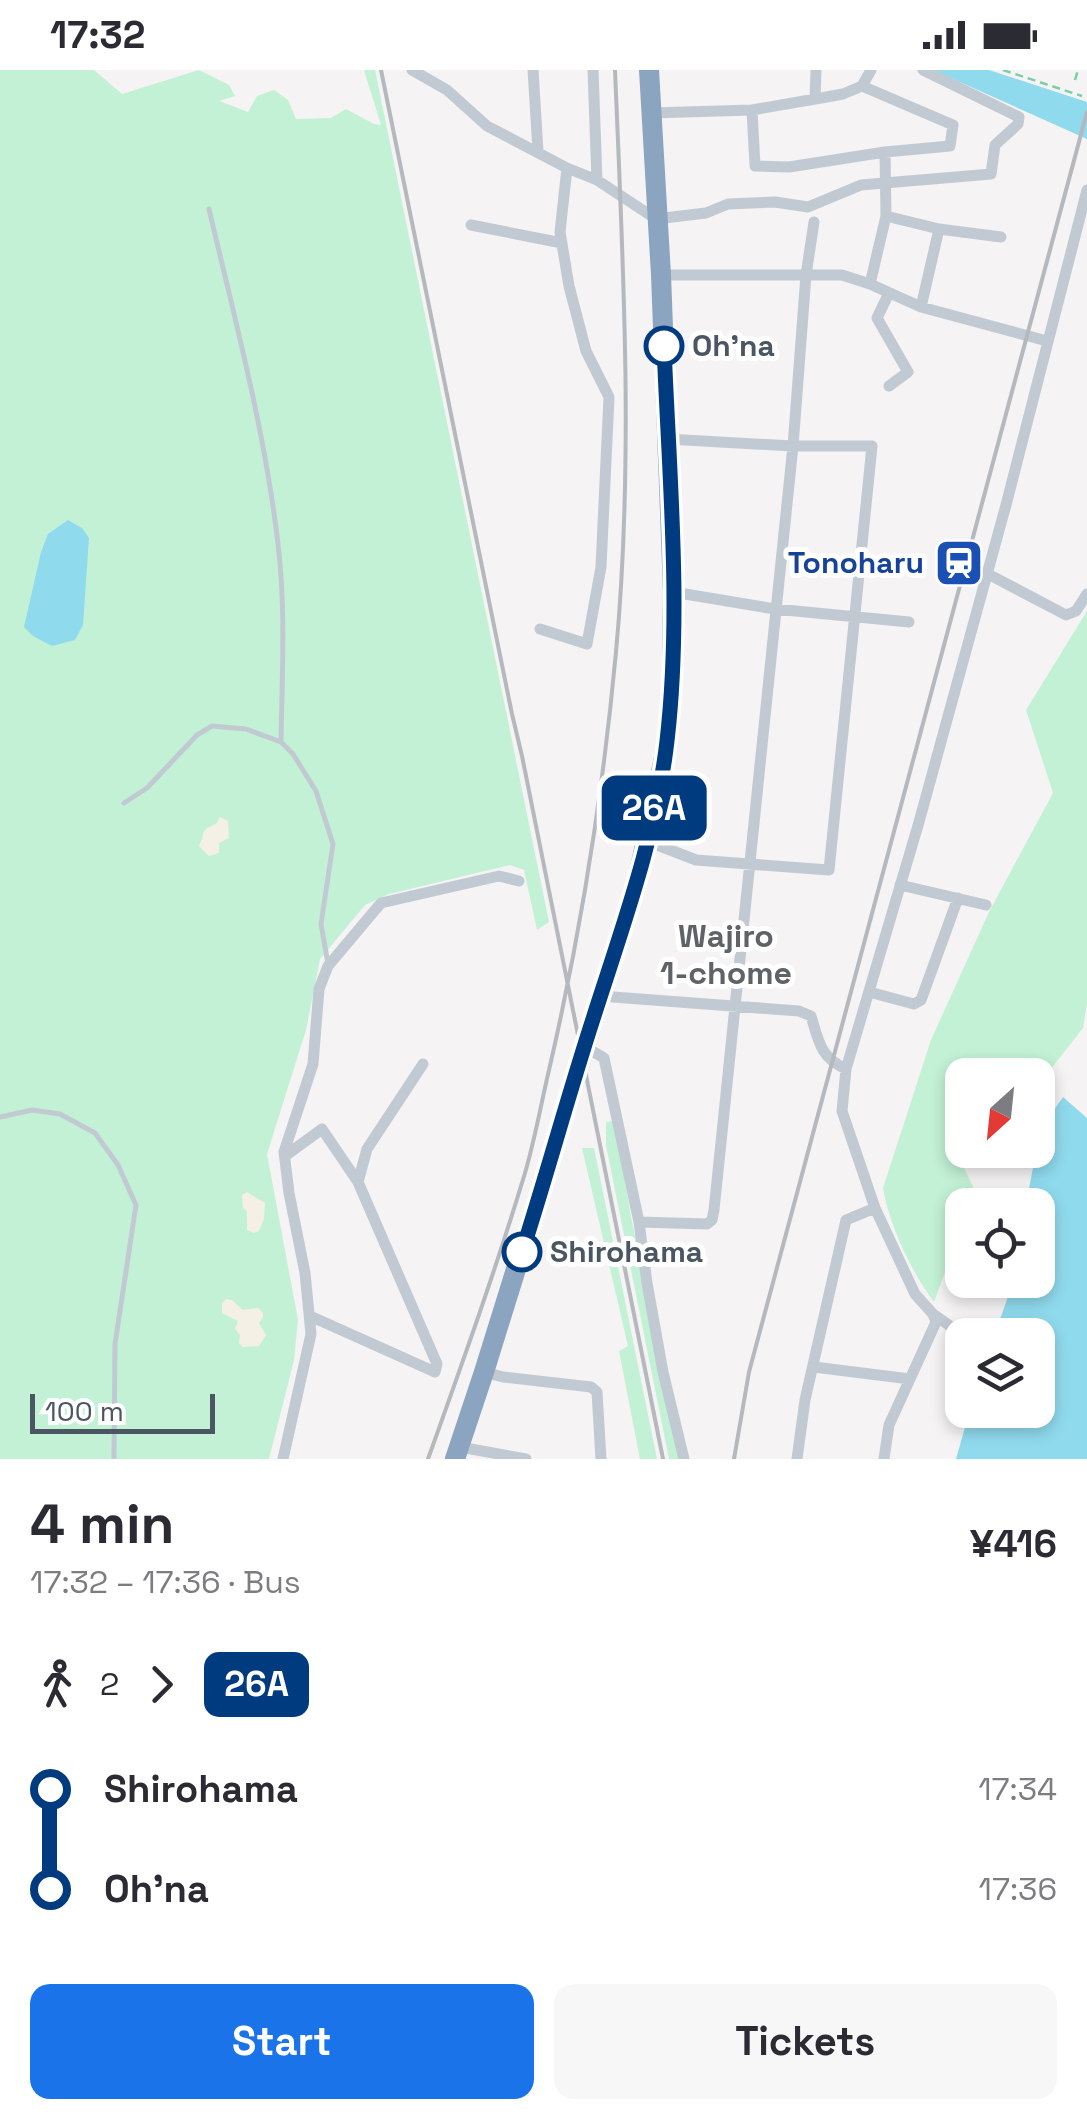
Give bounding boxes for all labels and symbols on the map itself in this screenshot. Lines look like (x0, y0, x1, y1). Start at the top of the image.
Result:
place label: Oh'na (692, 326, 775, 365)
marker: Oh'na (645, 327, 683, 365)
station icon: Tonoharu (933, 537, 985, 589)
place label: Tonoharu (788, 543, 924, 582)
line badge: 26A (596, 776, 712, 840)
district label: Wajiro 1-chome (660, 916, 792, 993)
north arrow (945, 1058, 1055, 1168)
place label: Shirohama (550, 1232, 703, 1271)
marker: Shirohama (503, 1233, 541, 1271)
scale bar (30, 1389, 215, 1434)

